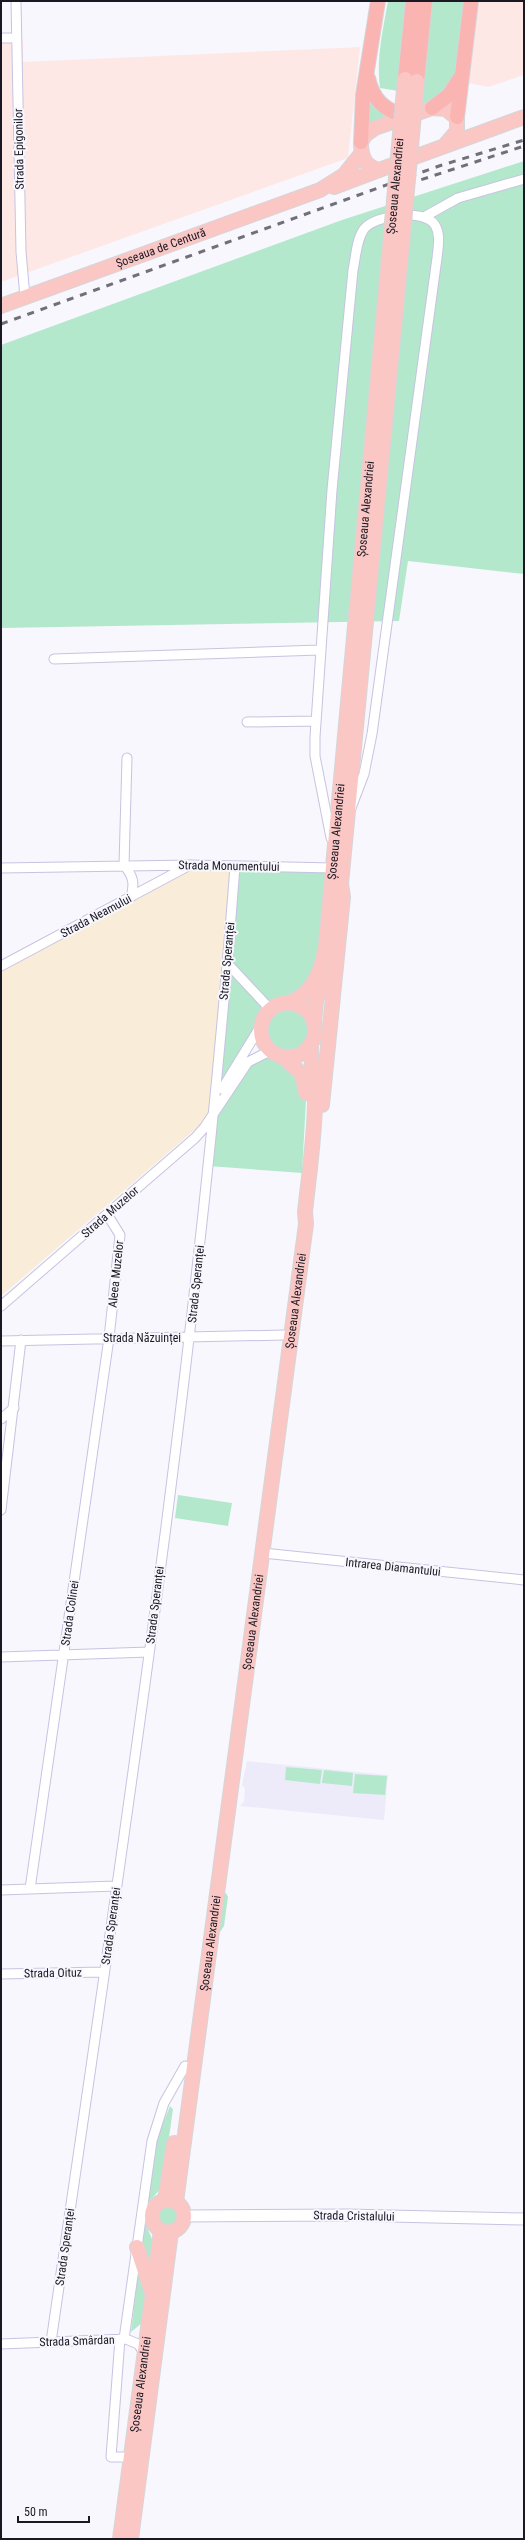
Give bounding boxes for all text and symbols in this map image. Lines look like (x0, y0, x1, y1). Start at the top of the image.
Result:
street label: Strada Epigonilor (11, 108, 27, 190)
street label: Șoseaua Alexandriei (384, 138, 407, 235)
street label: Șoseaua de Centură (114, 225, 208, 272)
street label: Șoseaua Alexandriei (354, 460, 377, 558)
street label: Șoseaua Alexandriei (325, 783, 348, 880)
street label: Strada Monumentului (178, 858, 280, 874)
street label: Strada Neamului (58, 891, 134, 941)
street label: Strada Speranței (217, 921, 238, 1001)
street label: Strada Muzelor (78, 1183, 142, 1241)
street label: Aleea Muzelor (106, 1239, 127, 1308)
street label: Strada Speranței (185, 1244, 208, 1324)
street label: Șoseaua Alexandriei (282, 1252, 309, 1350)
street label: Strada Năzuinței (103, 1331, 181, 1346)
street label: Intrarea Diamantului (345, 1555, 441, 1579)
street label: Strada Speranței (143, 1565, 168, 1645)
street label: Șoseaua Alexandriei (240, 1573, 266, 1671)
street label: Strada Colinei (58, 1579, 82, 1647)
street label: Strada Speranței (99, 1886, 124, 1966)
street label: Șoseaua Alexandriei (197, 1895, 224, 1992)
street label: Strada Oituz (24, 1965, 82, 1981)
street label: Strada Speranței (53, 2207, 78, 2287)
street label: Strada Cristalului (313, 2208, 395, 2224)
street label: Strada Smârdan (39, 2333, 115, 2349)
street label: Șoseaua Alexandriei (127, 2336, 154, 2433)
scale bar (18, 2498, 89, 2524)
text: 50 m (24, 2505, 48, 2519)

